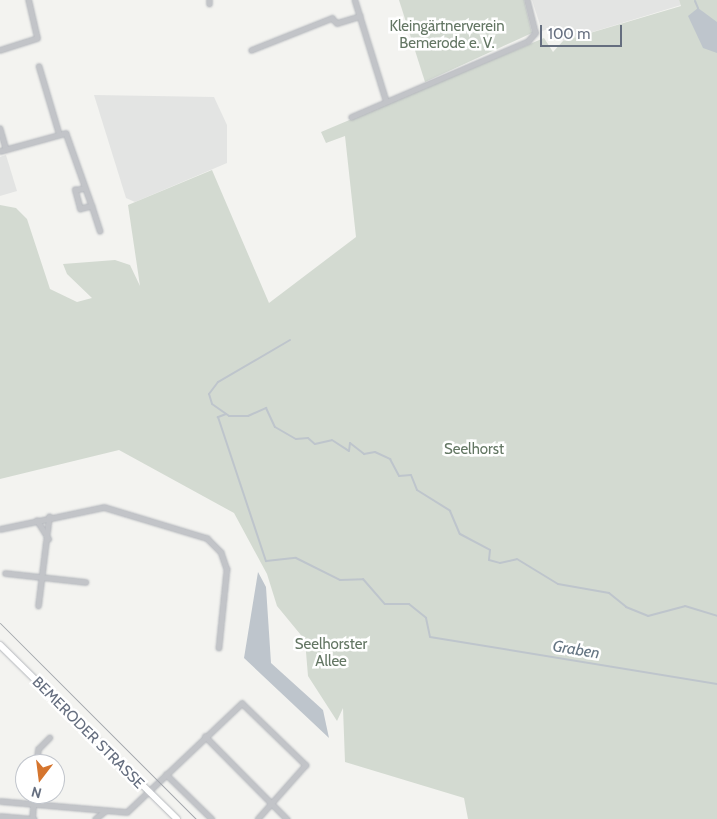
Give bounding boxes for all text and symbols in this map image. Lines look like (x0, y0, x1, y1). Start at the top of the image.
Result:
scale bar (542, 15, 624, 47)
park label: Kleingärtnerverein Bemerode e. V. (389, 17, 505, 52)
text: 100 m (548, 25, 590, 43)
park label: Seelhorst (444, 441, 504, 459)
park label: Seelhorster Allee (295, 635, 367, 670)
water label: Graben (551, 637, 601, 663)
street label: BEMERODER STRASSE (28, 673, 148, 793)
north arrow (15, 754, 65, 804)
text: N (29, 783, 43, 802)

